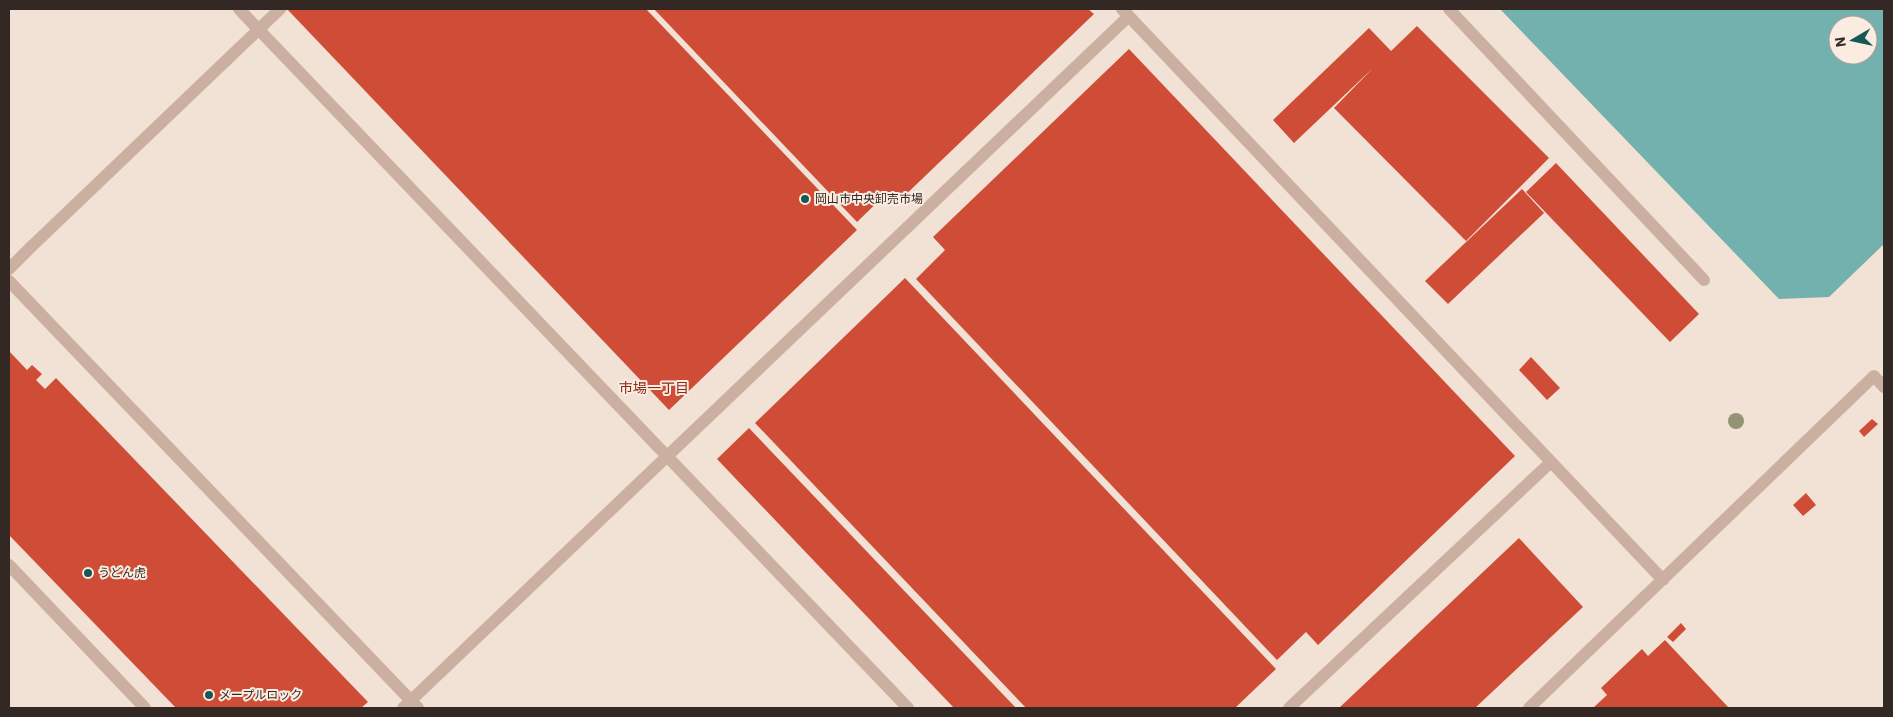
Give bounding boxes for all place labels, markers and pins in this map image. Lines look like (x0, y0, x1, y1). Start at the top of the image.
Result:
place label: 岡山市中央卸売市場 (815, 191, 923, 206)
marker: 岡山市中央卸売市場 (799, 193, 811, 205)
place label: うどん虎 (98, 565, 146, 580)
marker: うどん虎 (82, 567, 94, 579)
place label: メープルロック (219, 687, 302, 702)
marker: メープルロック (203, 689, 215, 701)

